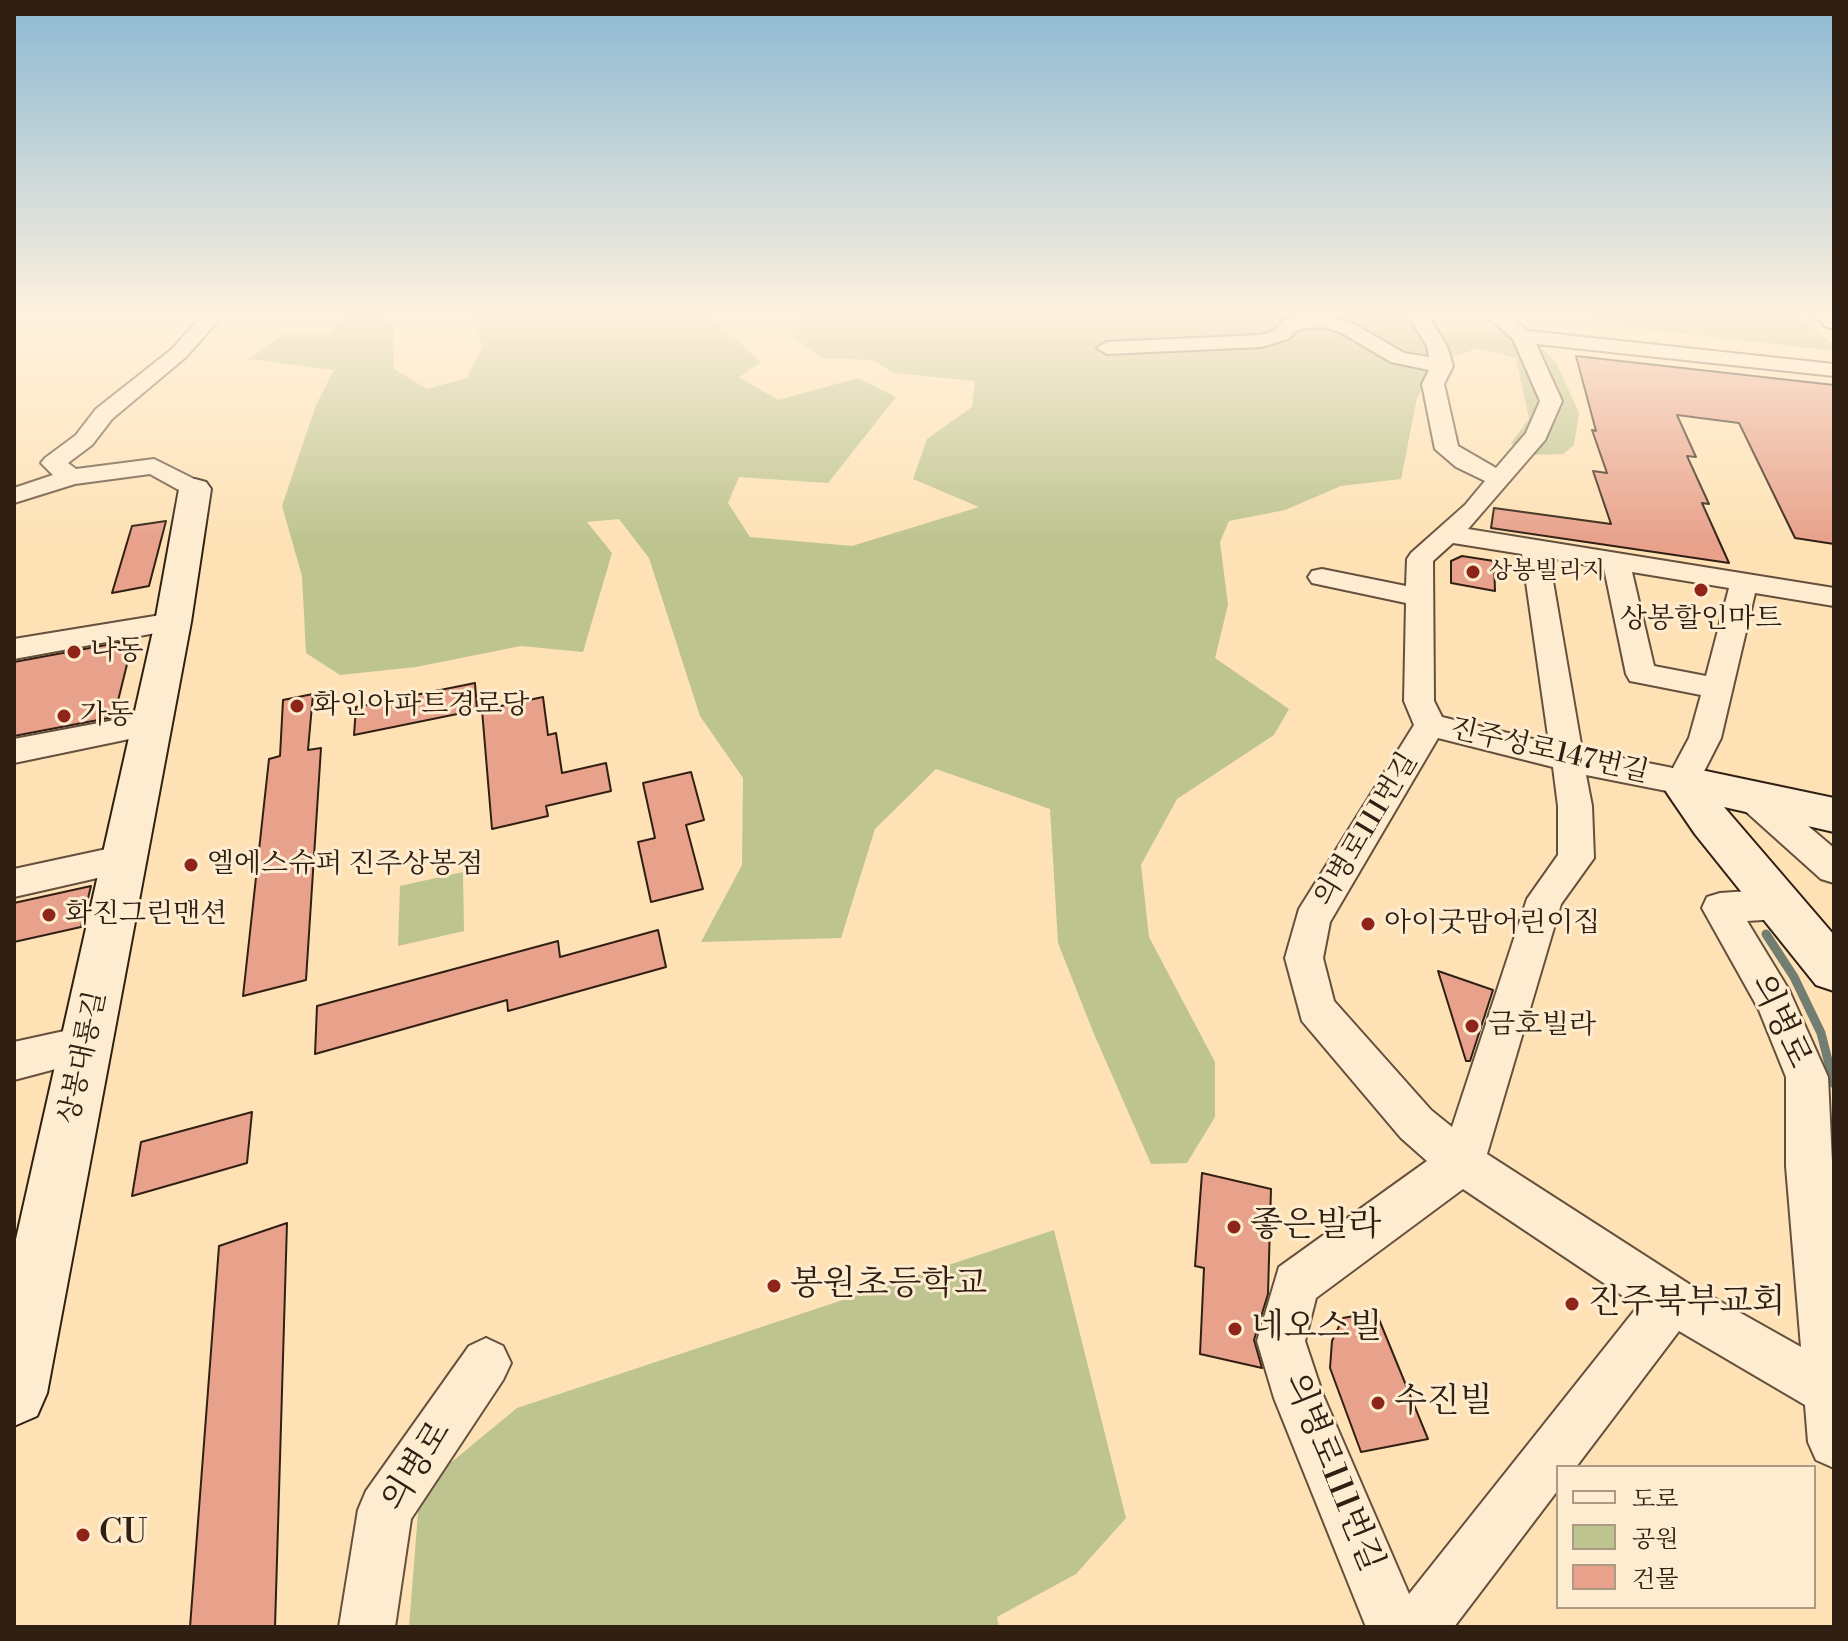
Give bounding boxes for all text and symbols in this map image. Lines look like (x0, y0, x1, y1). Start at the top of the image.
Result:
place label: 상봉빌리지 (1489, 558, 1605, 586)
marker: 상봉빌리지 (1464, 563, 1482, 581)
marker: 상봉할인마트 (1692, 581, 1710, 599)
place label: 상봉할인마트 (1620, 603, 1782, 637)
place label: 나동 (90, 635, 144, 669)
marker: 나동 (65, 643, 83, 661)
place label: 화인아파트경로당 (313, 689, 529, 723)
marker: 화인아파트경로당 (288, 697, 306, 715)
place label: 가동 (80, 699, 134, 733)
marker: 가동 (55, 707, 73, 725)
street label: 진주성로147번길 (1446, 713, 1652, 791)
street label: 의병로111번길 (1308, 747, 1426, 913)
place label: 엘에스슈퍼 진주상봉점 (207, 848, 483, 882)
marker: 엘에스슈퍼 진주상봉점 (182, 856, 200, 874)
place label: 화진그린맨션 (65, 898, 227, 932)
marker: 화진그린맨션 (40, 906, 58, 924)
place label: 아이굿맘어린이집 (1384, 907, 1600, 941)
marker: 아이굿맘어린이집 (1359, 915, 1377, 933)
street label: 의병로 (1740, 969, 1818, 1075)
street label: 상봉대룡길 (54, 988, 114, 1128)
place label: 금호빌라 (1488, 1009, 1596, 1043)
marker: 금호빌라 (1463, 1017, 1481, 1035)
place label: 좋은빌라 (1250, 1207, 1381, 1247)
marker: 좋은빌라 (1225, 1218, 1243, 1236)
place label: 봉원초등학교 (790, 1266, 987, 1306)
marker: 봉원초등학교 (765, 1277, 783, 1295)
place label: 진주북부교회 (1588, 1284, 1785, 1324)
marker: 진주북부교회 (1563, 1295, 1581, 1313)
place label: 네오스빌 (1251, 1309, 1382, 1349)
marker: 네오스빌 (1226, 1320, 1244, 1338)
street label: 의병로111번길 (1274, 1368, 1390, 1578)
place label: 수진빌 (1394, 1383, 1493, 1423)
marker: 수진빌 (1369, 1394, 1387, 1412)
street label: 의병로 (375, 1414, 461, 1520)
legend (1556, 1465, 1816, 1609)
text: 도로 (1632, 1485, 1678, 1515)
place label: CU (99, 1515, 147, 1555)
text: 공원 (1632, 1525, 1678, 1555)
marker: CU (74, 1526, 92, 1544)
text: 건물 (1632, 1565, 1678, 1595)

